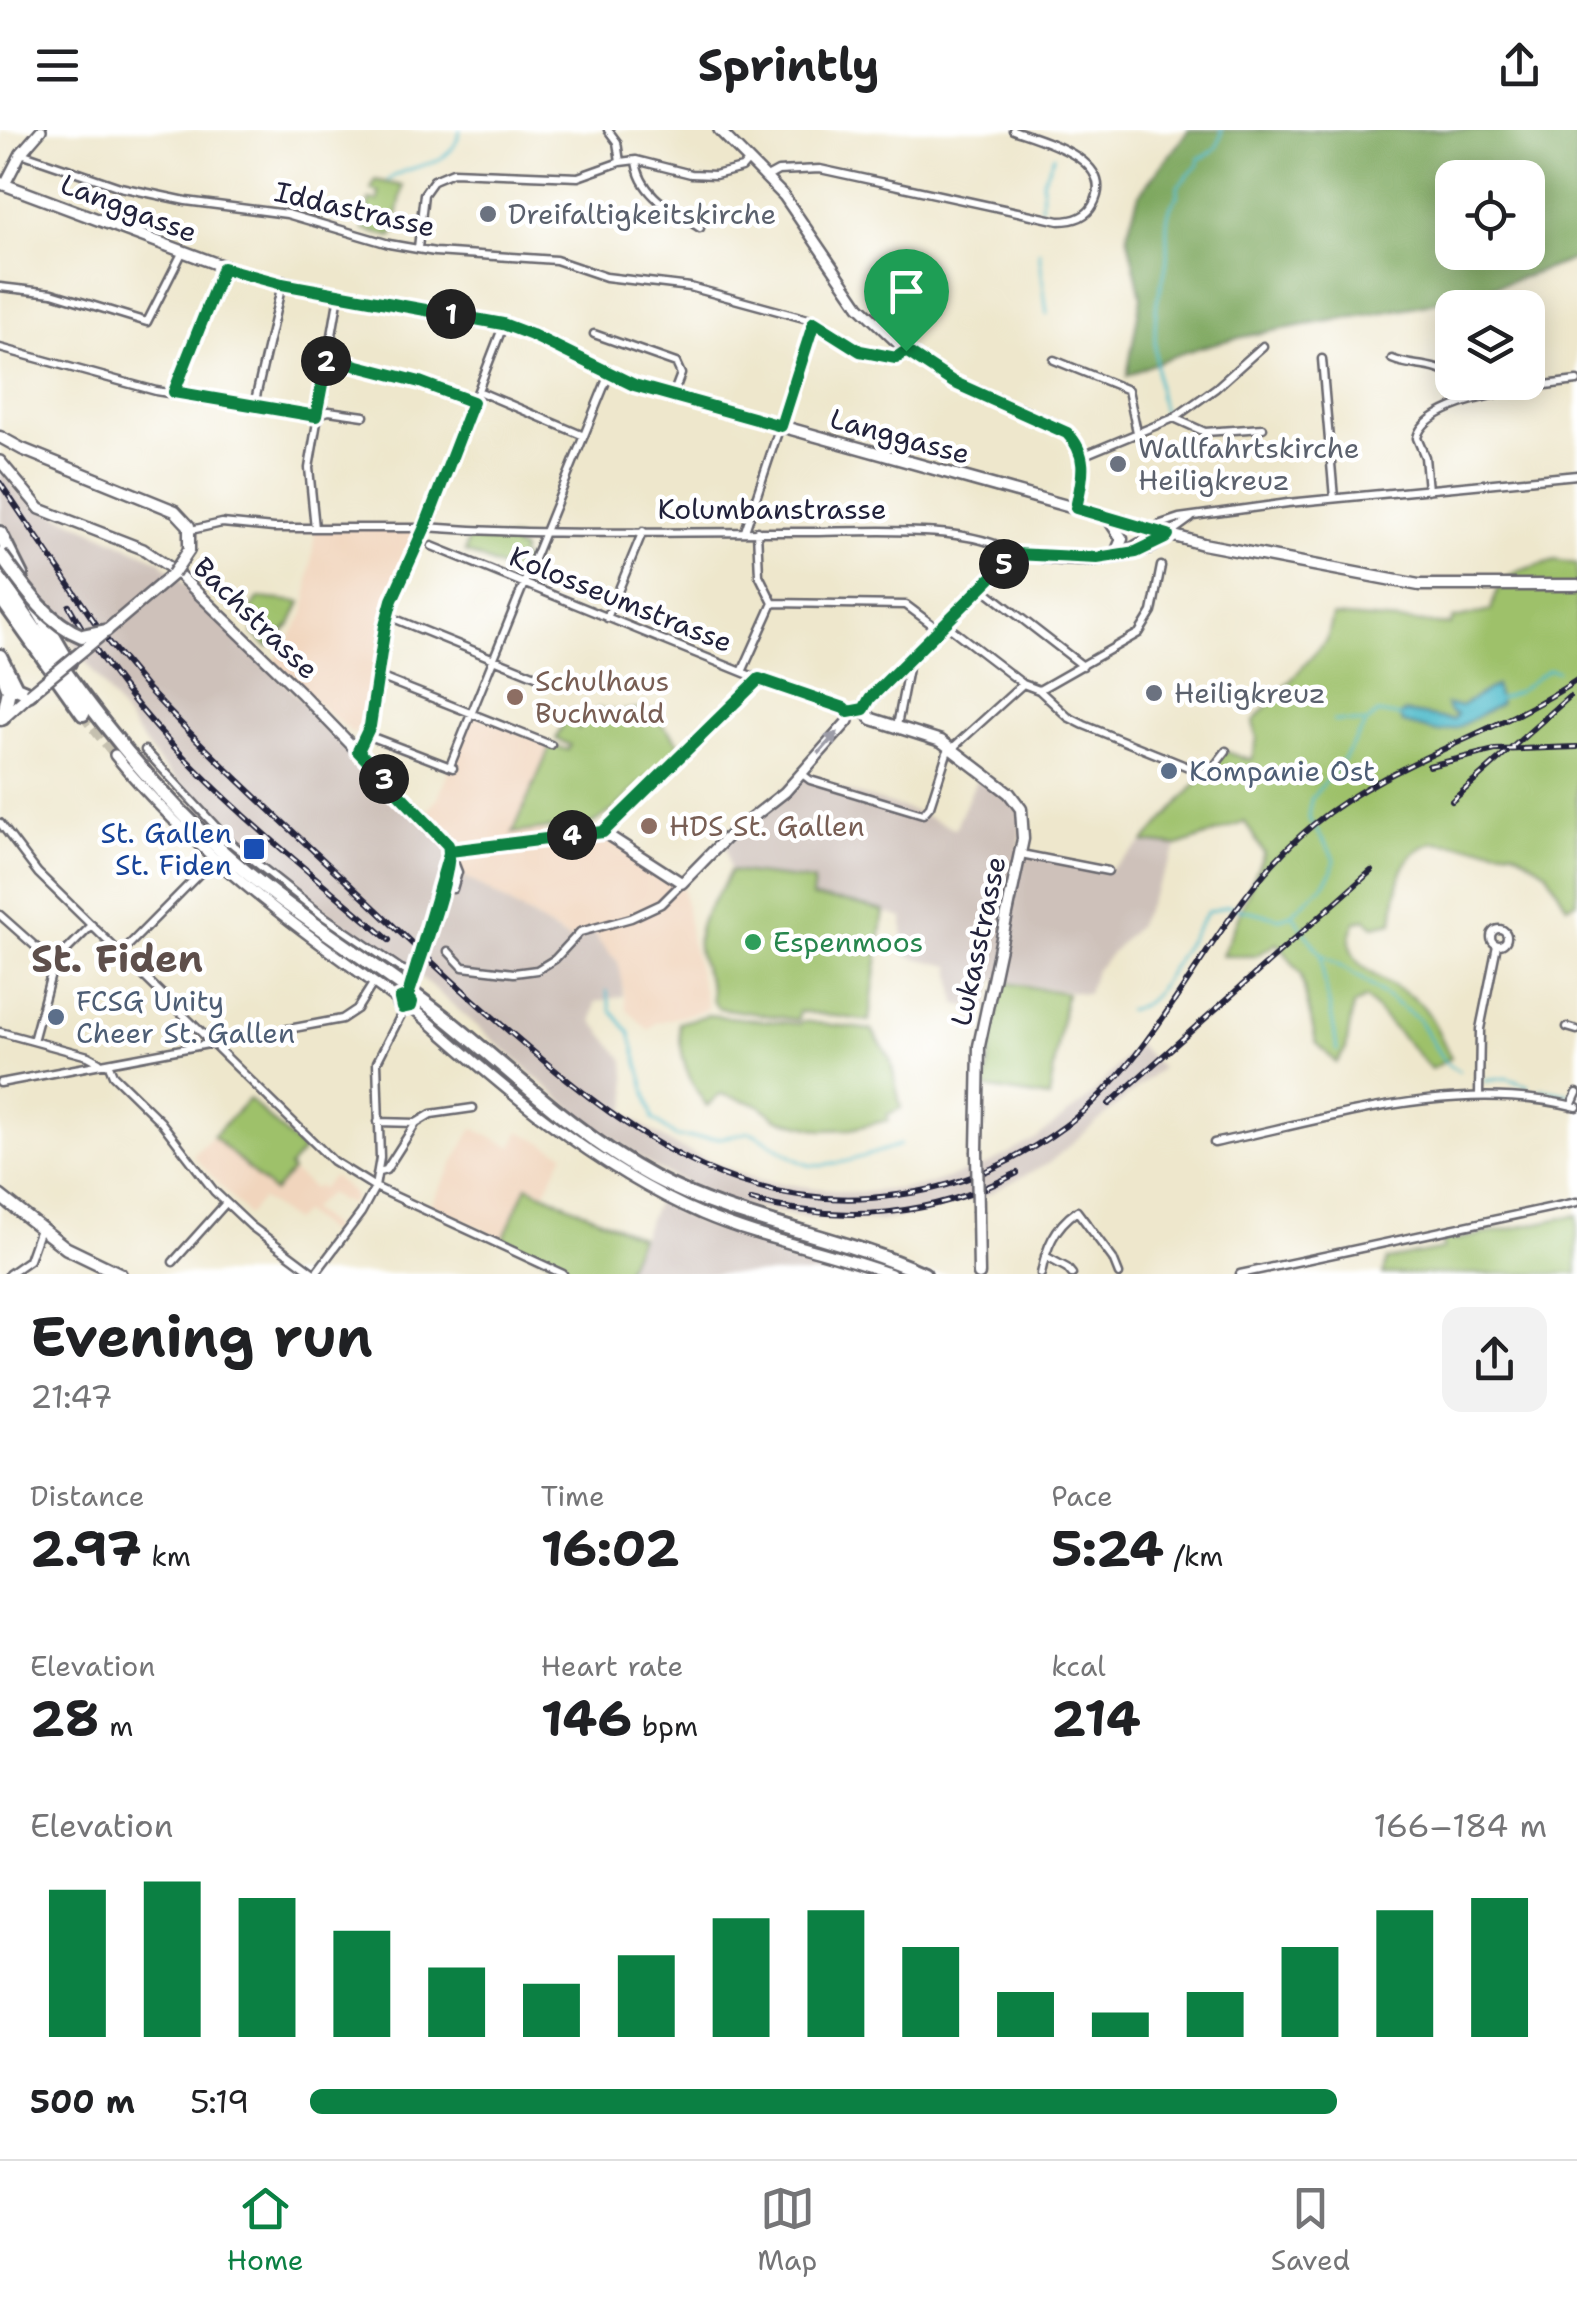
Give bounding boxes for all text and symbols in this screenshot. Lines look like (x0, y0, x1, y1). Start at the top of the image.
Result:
text: Sprintly (698, 35, 879, 95)
icon: menu (30, 38, 85, 93)
icon: share (1492, 38, 1547, 93)
map controls (1435, 160, 1545, 400)
button: locate (1435, 160, 1545, 270)
street label: Langgasse (55, 165, 203, 251)
street label: Iddastrasse (271, 172, 439, 246)
place label: Dreifaltigkeitskirche (508, 195, 776, 233)
marker: Dreifaltigkeitskirche (477, 203, 499, 225)
pin (864, 249, 949, 352)
icon: arrive (879, 264, 934, 319)
pin: 1 (426, 289, 476, 339)
button: layers (1435, 290, 1545, 400)
text: 1 (445, 295, 457, 333)
pin: 2 (301, 336, 351, 386)
text: 2 (316, 342, 336, 380)
street label: Langgasse (826, 399, 974, 473)
place label: Wallfahrtskirche Heiligkreuz (1138, 429, 1360, 499)
marker: Wallfahrtskirche Heiligkreuz (1107, 453, 1129, 475)
street label: Kolumbanstrasse (657, 490, 887, 528)
street label: Kolosseumstrasse (504, 537, 738, 661)
pin: 5 (979, 539, 1029, 589)
text: 5 (995, 545, 1013, 583)
street label: Bachstrasse (185, 548, 327, 688)
place label: Schulhaus Buchwald (535, 662, 669, 732)
place label: Heiligkreuz (1174, 674, 1325, 712)
marker: Heiligkreuz (1143, 682, 1165, 704)
marker: Schulhaus Buchwald (504, 686, 526, 708)
one-way arrow (817, 731, 839, 756)
place label: Kompanie Ost (1189, 752, 1375, 790)
pin: 3 (359, 754, 409, 804)
text: 3 (374, 760, 394, 798)
marker: Kompanie Ost (1158, 760, 1180, 782)
place label: HDS St. Gallen (669, 807, 865, 845)
pin: 4 (547, 810, 597, 860)
place label: St. Gallen St. Fiden (100, 814, 232, 884)
marker: HDS St. Gallen (638, 815, 660, 837)
text: 4 (562, 816, 582, 854)
marker: St. Gallen St. Fiden (241, 836, 267, 862)
street label: Lukasstrasse (941, 853, 1015, 1029)
place label: Espenmoos (773, 923, 923, 961)
marker: Espenmoos (742, 931, 764, 953)
district label: St. Fiden (31, 933, 203, 984)
place label: FCSG Unity Cheer St. Gallen (76, 982, 295, 1052)
marker: FCSG Unity Cheer St. Gallen (45, 1006, 67, 1028)
text: Evening run (30, 1300, 373, 1374)
button: share (1442, 1307, 1547, 1412)
text: 21:47 (30, 1375, 113, 1418)
text: Distance (30, 1477, 145, 1515)
text: Time (541, 1477, 605, 1515)
text: Pace (1051, 1477, 1113, 1515)
text: 2.97 (30, 1515, 142, 1582)
text: 16:02 (541, 1515, 680, 1582)
text: 5:24 (1051, 1515, 1164, 1582)
text: km (142, 1537, 191, 1575)
text: /km (1164, 1537, 1223, 1575)
text: Elevation (30, 1647, 155, 1685)
text: Heart rate (541, 1647, 683, 1685)
text: kcal (1051, 1647, 1106, 1685)
text: 28 (30, 1685, 100, 1752)
text: 146 (541, 1685, 632, 1752)
text: 214 (1051, 1685, 1141, 1752)
text: m (100, 1707, 133, 1745)
text: bpm (632, 1707, 698, 1745)
text: Elevation (30, 1804, 173, 1847)
text: 166–184 m (1373, 1804, 1547, 1847)
text: 500 m (30, 2080, 135, 2123)
text: 5:19 (190, 2080, 249, 2123)
tab: Home (227, 2181, 304, 2279)
tab: Map (757, 2181, 817, 2279)
tab: Saved (1271, 2181, 1350, 2279)

